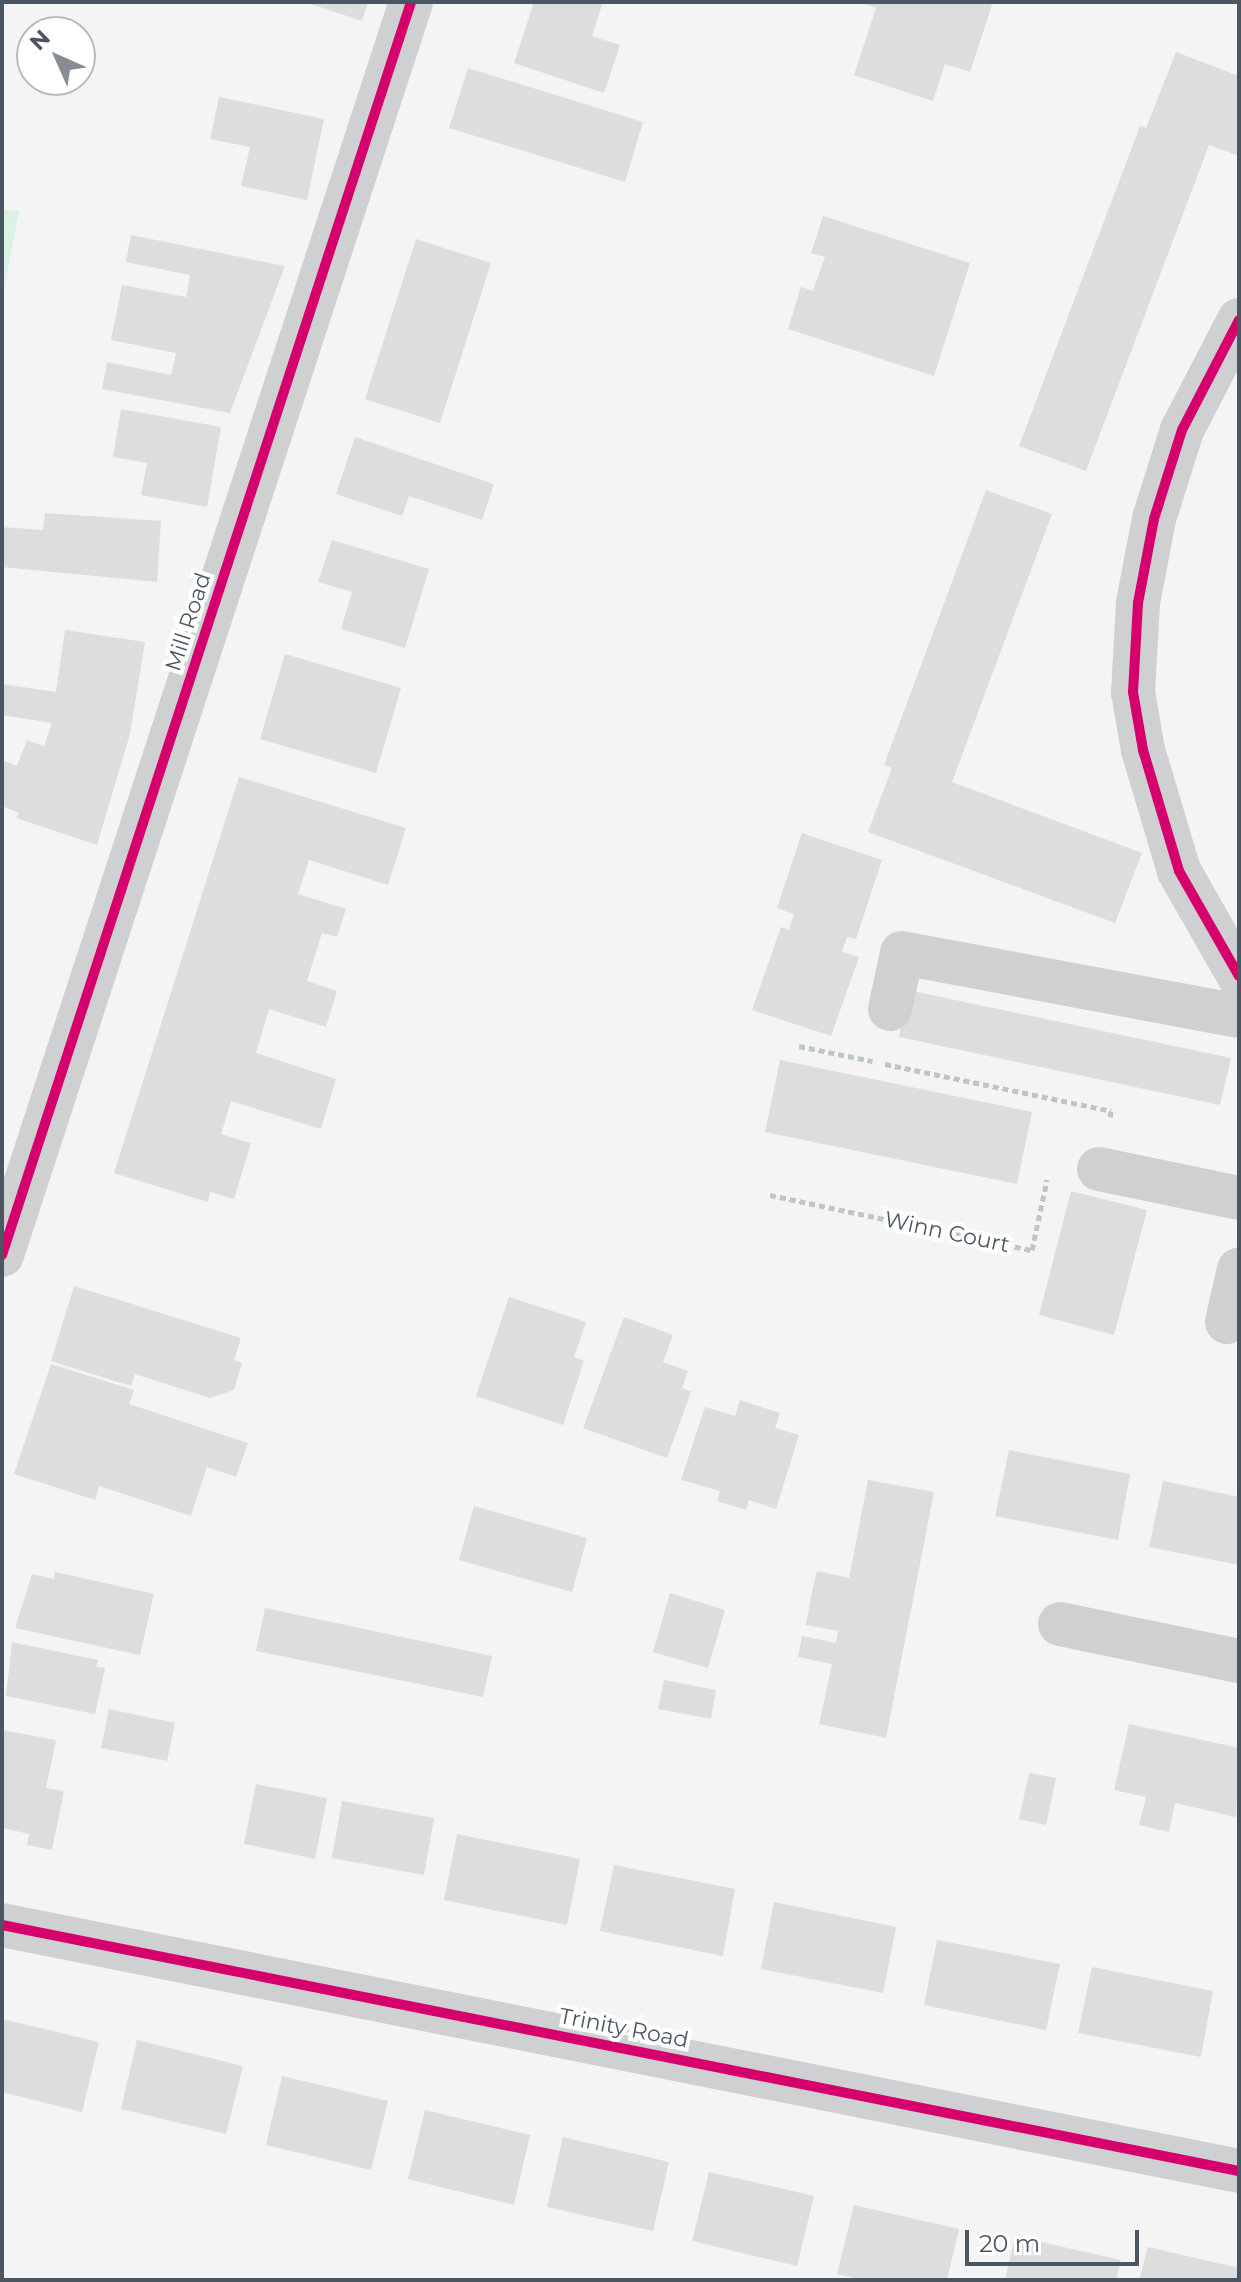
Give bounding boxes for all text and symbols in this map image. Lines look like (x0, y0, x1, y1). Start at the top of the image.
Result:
north arrow (16, 16, 96, 96)
text: N (24, 24, 56, 56)
street label: Mill Road (160, 569, 216, 675)
street label: Winn Court (882, 1206, 1012, 1258)
street label: Trinity Road (557, 2003, 691, 2053)
scale bar (969, 2214, 1143, 2264)
text: 20 m (979, 2229, 1040, 2258)

